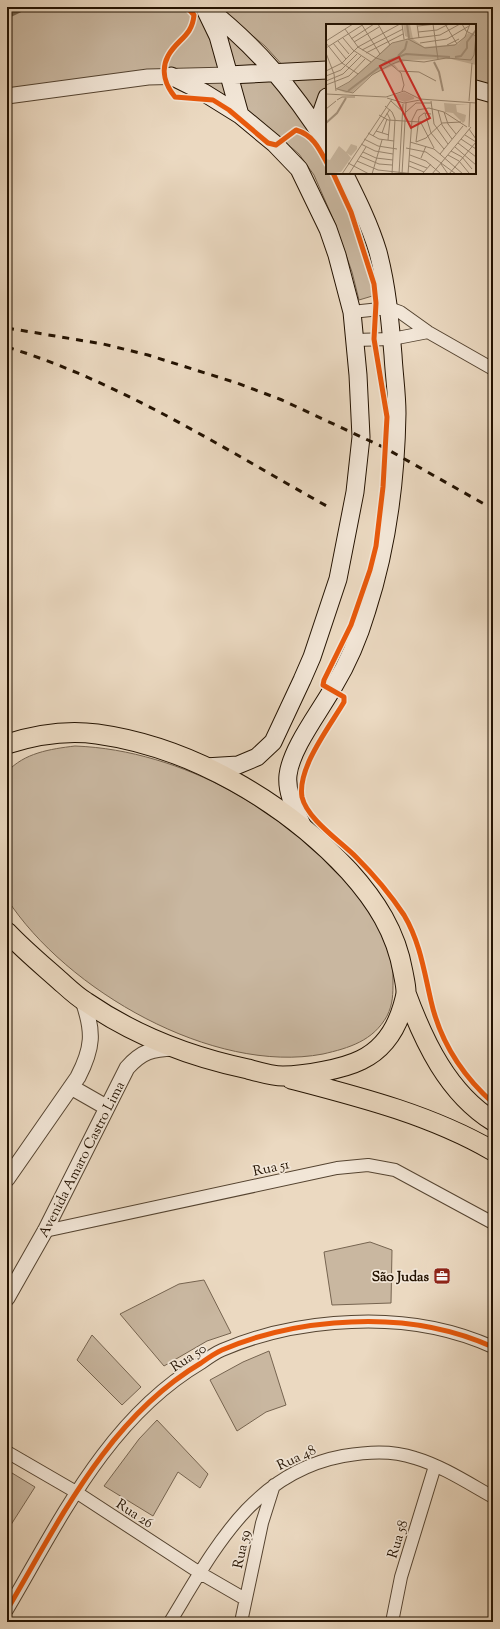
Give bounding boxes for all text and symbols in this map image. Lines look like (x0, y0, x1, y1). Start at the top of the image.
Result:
inset map (326, 24, 476, 174)
street label: Avenida Amaro Castro Lima (35, 1078, 131, 1241)
street label: Rua 51 (251, 1155, 292, 1183)
office icon: São Judas (432, 1266, 452, 1286)
place label: São Judas (372, 1268, 429, 1288)
street label: Rua 50 (167, 1340, 211, 1378)
street label: Rua 48 (274, 1441, 320, 1477)
street label: Rua 26 (111, 1495, 156, 1534)
street label: Rua 58 (384, 1518, 414, 1561)
street label: Rua 59 (229, 1528, 257, 1570)

